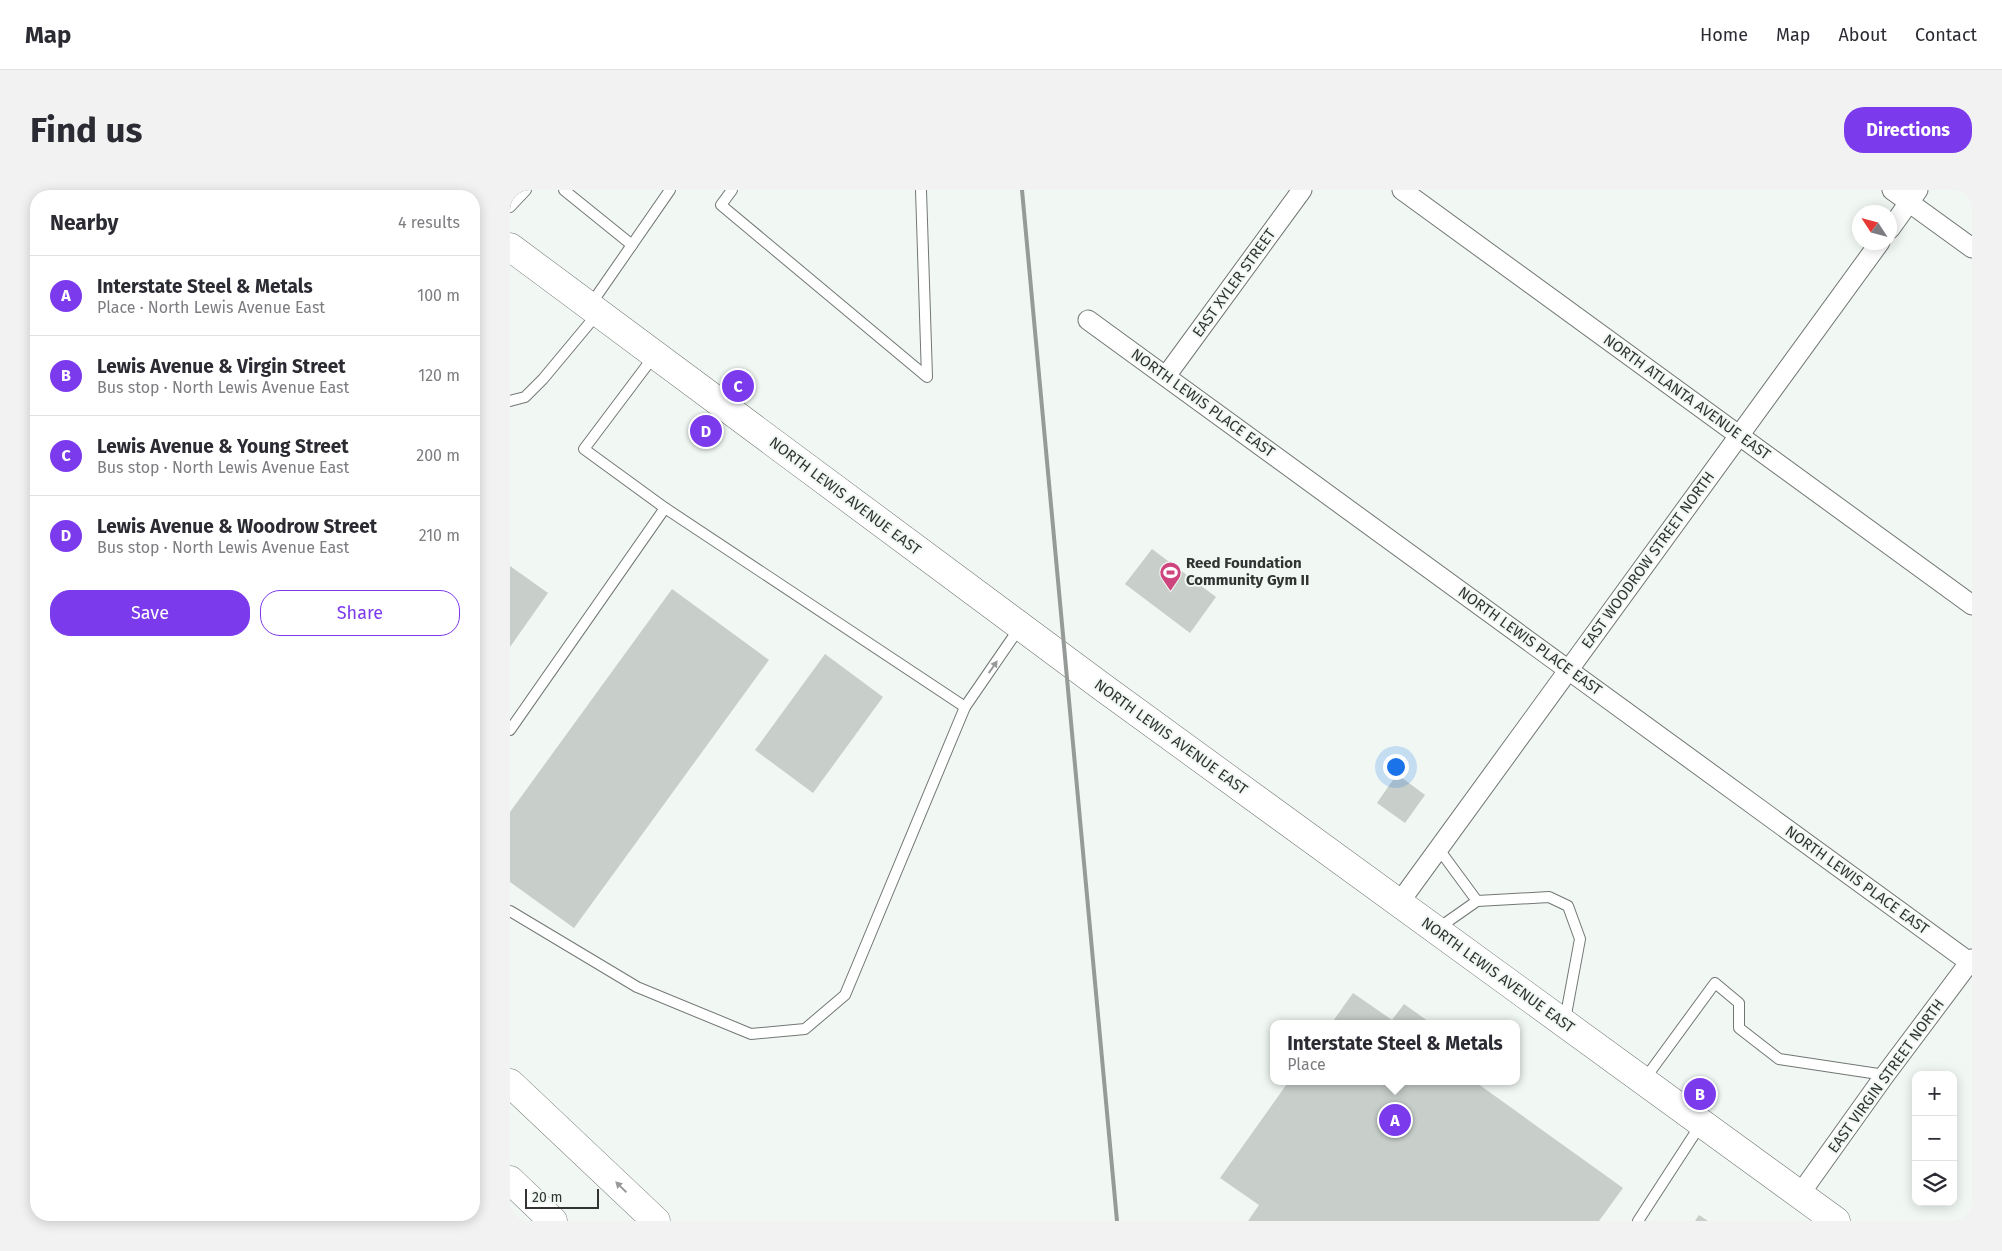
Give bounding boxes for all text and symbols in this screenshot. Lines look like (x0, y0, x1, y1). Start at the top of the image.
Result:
text: Map (25, 21, 71, 49)
text: Home (1700, 24, 1748, 46)
text: Map (1776, 24, 1810, 46)
text: About (1838, 24, 1887, 46)
text: Contact (1915, 24, 1977, 46)
button: Directions (1844, 107, 1972, 153)
text: Find us (30, 109, 142, 151)
north arrow (1852, 205, 1897, 250)
text: Nearby (50, 210, 118, 236)
text: 4 results (398, 213, 460, 232)
street label: EAST XYLER STREET (1189, 225, 1280, 341)
text: Interstate Steel & Metals (97, 275, 313, 298)
text: A (61, 286, 71, 305)
text: 100 m (417, 286, 460, 305)
text: Place · North Lewis Avenue East (97, 298, 325, 317)
street label: NORTH ATLANTA AVENUE EAST (1600, 330, 1774, 464)
street label: NORTH LEWIS PLACE EAST (1128, 345, 1278, 461)
text: Lewis Avenue & Virgin Street (97, 355, 346, 378)
text: B (61, 366, 71, 385)
text: 120 m (418, 366, 460, 385)
pin: C (722, 367, 754, 405)
text: Bus stop · North Lewis Avenue East (97, 378, 349, 397)
pin: D (690, 412, 722, 450)
street label: NORTH LEWIS AVENUE EAST (766, 433, 924, 559)
text: Lewis Avenue & Young Street (97, 435, 349, 458)
text: C (61, 446, 71, 465)
text: 200 m (416, 446, 460, 465)
text: Bus stop · North Lewis Avenue East (97, 458, 349, 477)
street label: EAST WOODROW STREET NORTH (1578, 468, 1718, 652)
text: Lewis Avenue & Woodrow Street (97, 515, 377, 538)
text: D (61, 526, 71, 545)
text: 210 m (419, 526, 460, 545)
text: Bus stop · North Lewis Avenue East (97, 538, 349, 557)
place label: Reed Foundation Community Gym II (1186, 554, 1309, 589)
sports icon: Reed Foundation Community Gym II (1158, 560, 1182, 591)
street label: NORTH LEWIS PLACE EAST (1455, 583, 1605, 699)
button: Save (50, 590, 250, 636)
button: Share (260, 590, 460, 636)
one-way arrow (988, 660, 998, 674)
street label: NORTH LEWIS AVENUE EAST (1091, 675, 1251, 799)
your location (1383, 754, 1409, 780)
street label: NORTH LEWIS PLACE EAST (1782, 822, 1932, 938)
street label: NORTH LEWIS AVENUE EAST (1418, 913, 1578, 1037)
street label: EAST VIRGIN STREET NORTH (1824, 996, 1948, 1156)
popup (1270, 1020, 1520, 1085)
text: Interstate Steel & Metals (1287, 1032, 1503, 1055)
text: Place (1287, 1055, 1326, 1074)
map controls (1912, 1071, 1957, 1206)
button: + (1912, 1071, 1957, 1116)
pin: B (1684, 1075, 1716, 1113)
pin: A (1379, 1101, 1411, 1139)
button: − (1912, 1116, 1957, 1161)
button: layers (1912, 1161, 1957, 1206)
one-way arrow (616, 1181, 628, 1193)
scale bar (525, 1186, 599, 1209)
text: 20 m (532, 1189, 562, 1206)

